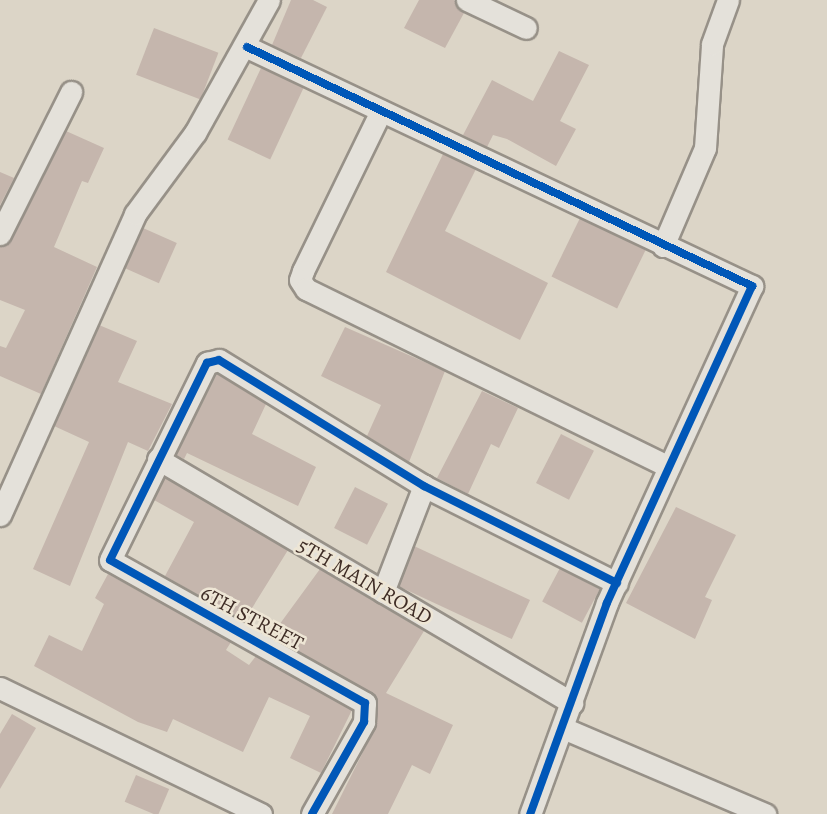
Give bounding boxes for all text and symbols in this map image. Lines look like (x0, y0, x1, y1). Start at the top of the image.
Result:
street label: 5TH MAIN ROAD (293, 532, 437, 630)
street label: 6TH STREET (196, 580, 308, 656)

